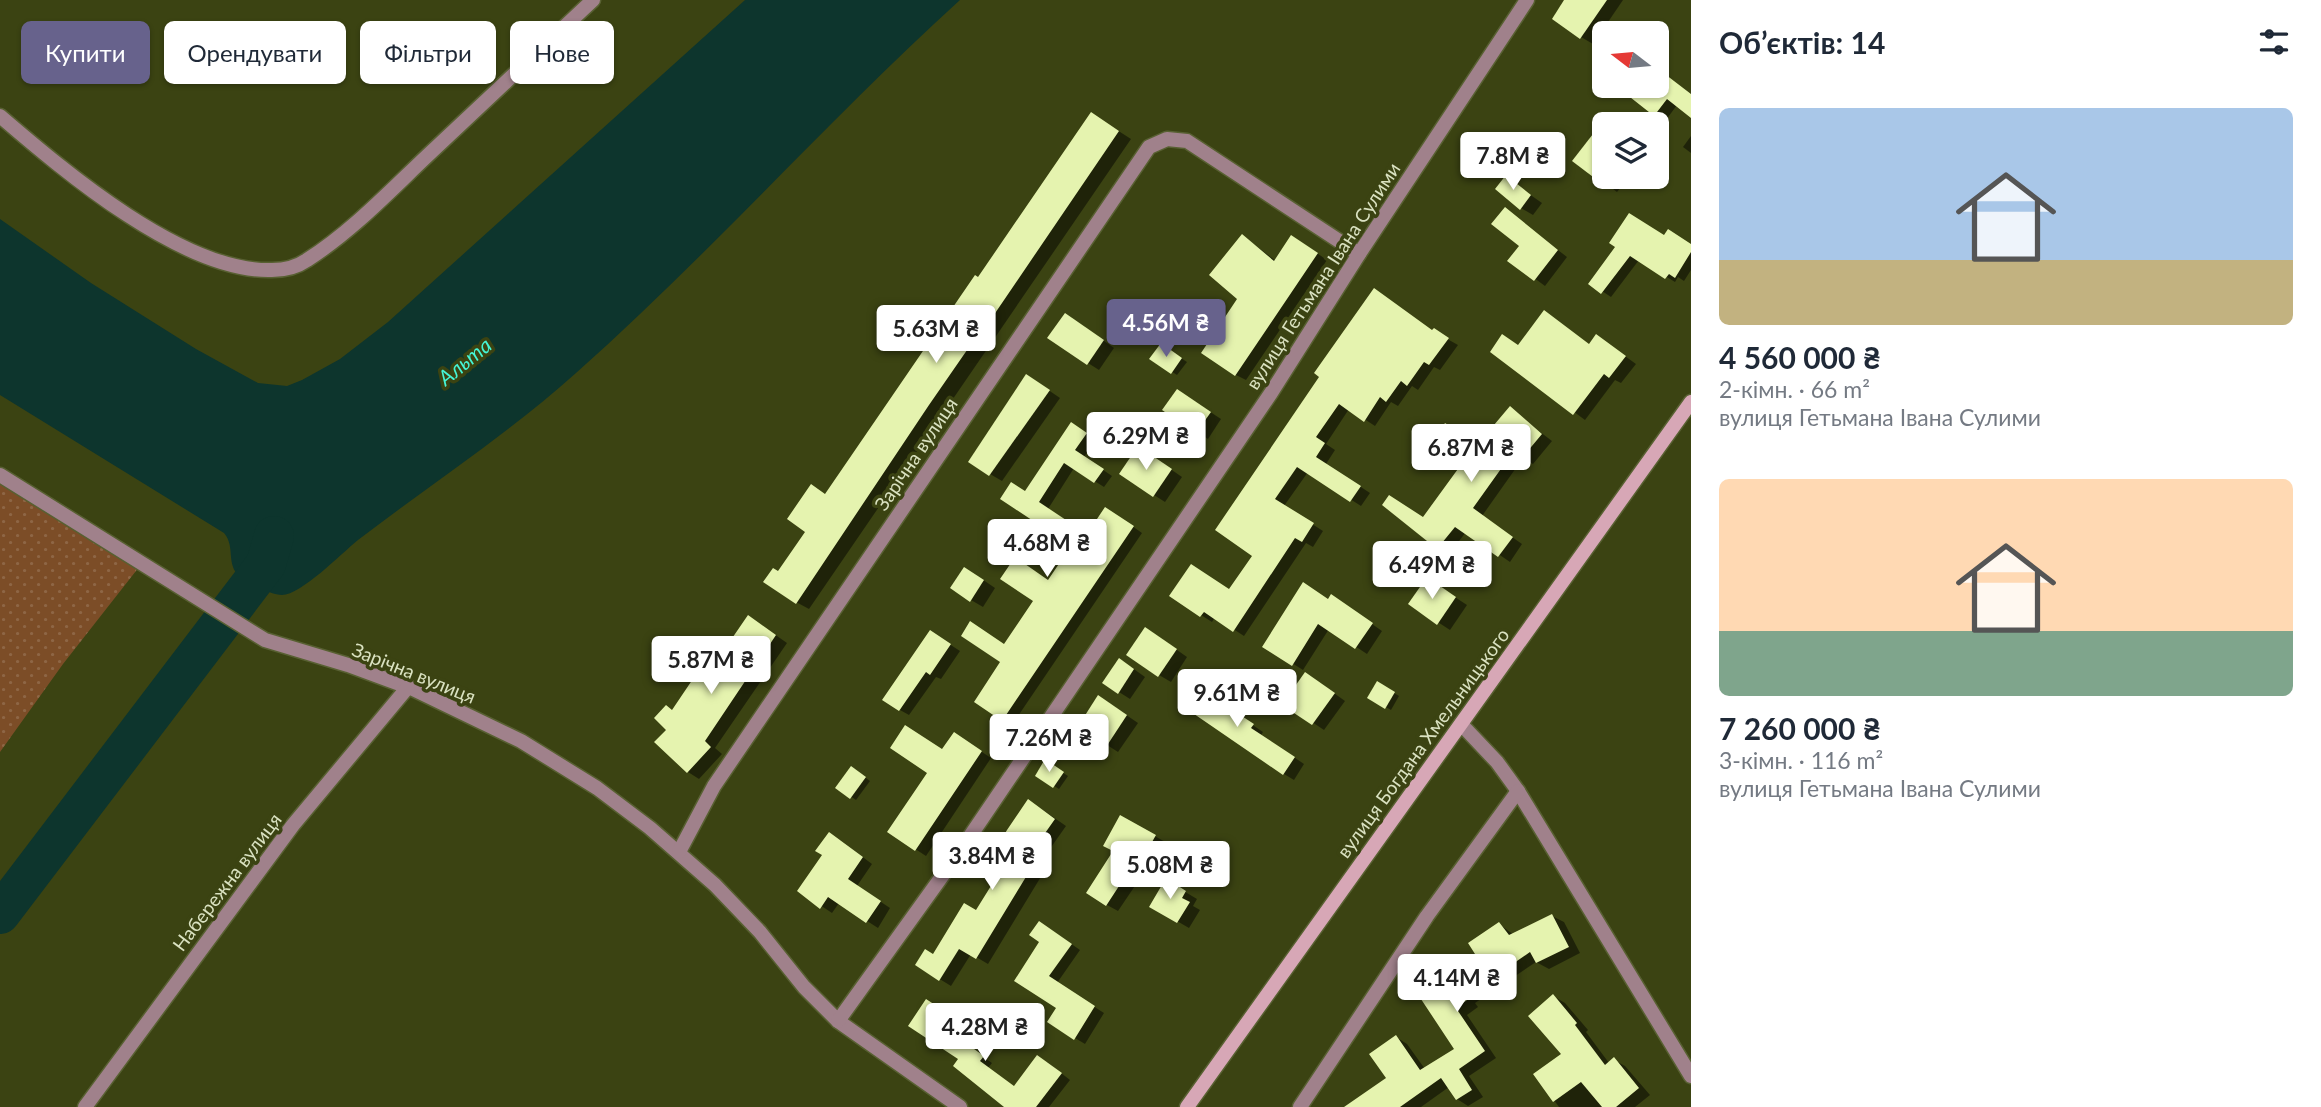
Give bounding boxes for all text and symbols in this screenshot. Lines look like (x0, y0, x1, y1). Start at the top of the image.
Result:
chip: Купити (21, 21, 150, 84)
chip: Орендувати (164, 21, 346, 84)
chip: Фільтри (360, 21, 496, 84)
chip: Нове (510, 21, 614, 84)
north arrow (1592, 21, 1670, 98)
map controls (1592, 21, 1669, 189)
icon: filters (2255, 23, 2293, 61)
text: Об’єктів: 14 (1719, 24, 1885, 60)
button: layers (1592, 112, 1669, 189)
pin: 7.8M ₴ (1456, 132, 1570, 192)
text: 7.8M ₴ (1476, 141, 1550, 169)
icon: home (1943, 154, 2069, 280)
street label: вулиця Гетьмана Івана Сулими (1241, 158, 1405, 394)
pin: 4.56M ₴ (1101, 300, 1231, 359)
pin: 5.63M ₴ (871, 306, 1001, 365)
text: 4.56M ₴ (1123, 308, 1209, 336)
text: 5.63M ₴ (893, 314, 979, 342)
water label: Альта (432, 332, 496, 391)
text: 4 560 000 ₴ (1719, 339, 1881, 375)
text: 2-кімн. · 66 m² (1719, 375, 1870, 403)
street label: Зарічна вулиця (869, 393, 962, 515)
text: вулиця Гетьмана Івана Сулими (1719, 403, 2041, 431)
pin: 6.29M ₴ (1081, 412, 1211, 472)
text: 6.29M ₴ (1103, 421, 1189, 449)
pin: 6.87M ₴ (1406, 424, 1536, 484)
text: 6.87M ₴ (1428, 433, 1514, 461)
pin: 4.68M ₴ (982, 520, 1112, 579)
icon: home (1943, 525, 2069, 651)
text: 4.68M ₴ (1004, 528, 1090, 556)
pin: 6.49M ₴ (1367, 542, 1497, 601)
text: 6.49M ₴ (1389, 550, 1475, 578)
street label: вулиця Богдана Хмельницького (1332, 624, 1513, 862)
pin: 5.87M ₴ (646, 636, 776, 696)
street label: Зарічна вулиця (349, 637, 479, 708)
text: 5.87M ₴ (668, 645, 754, 673)
pin: 9.61M ₴ (1172, 670, 1302, 729)
text: 9.61M ₴ (1194, 678, 1280, 706)
text: 7 260 000 ₴ (1719, 710, 1881, 746)
pin: 7.26M ₴ (984, 714, 1114, 774)
text: 7.26M ₴ (1006, 723, 1092, 751)
text: 3-кімн. · 116 m² (1719, 746, 1883, 774)
text: вулиця Гетьмана Івана Сулими (1719, 774, 2041, 802)
street label: Набережна вулиця (167, 808, 286, 955)
pin: 3.84M ₴ (927, 832, 1057, 892)
text: 3.84M ₴ (949, 841, 1035, 869)
pin: 5.08M ₴ (1105, 842, 1235, 901)
text: 5.08M ₴ (1127, 850, 1213, 878)
pin: 4.14M ₴ (1392, 954, 1522, 1014)
text: 4.14M ₴ (1414, 963, 1500, 991)
pin: 4.28M ₴ (920, 1004, 1050, 1063)
text: 4.28M ₴ (942, 1012, 1028, 1040)

